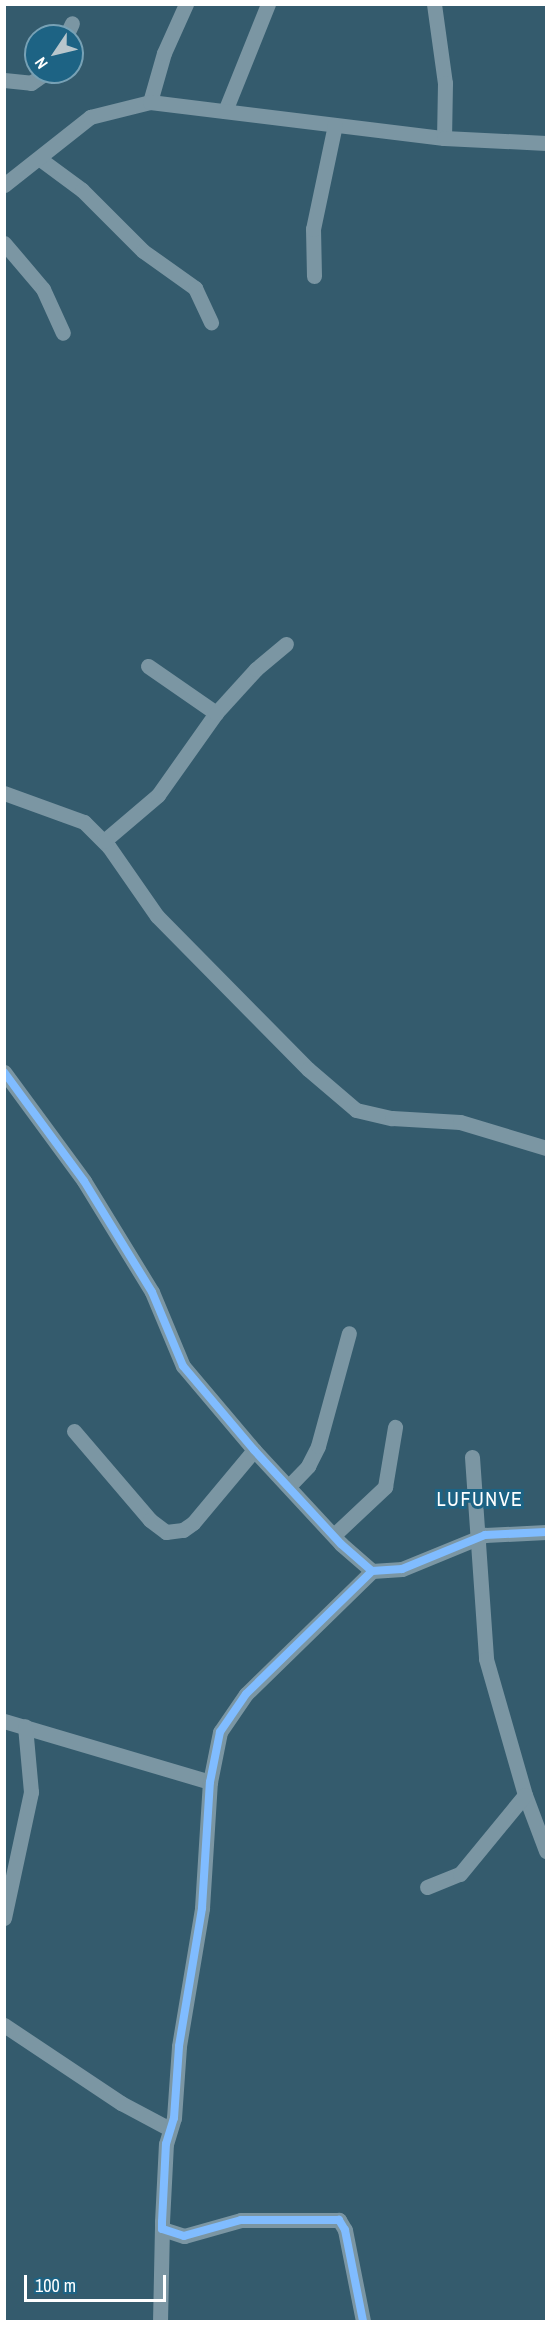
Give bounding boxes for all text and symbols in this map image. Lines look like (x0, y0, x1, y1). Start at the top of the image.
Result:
north arrow (24, 24, 84, 84)
text: N (29, 53, 53, 73)
district label: LUFUNVE (436, 1486, 524, 1510)
scale bar (27, 2263, 170, 2301)
text: 100 m (35, 2273, 76, 2298)

